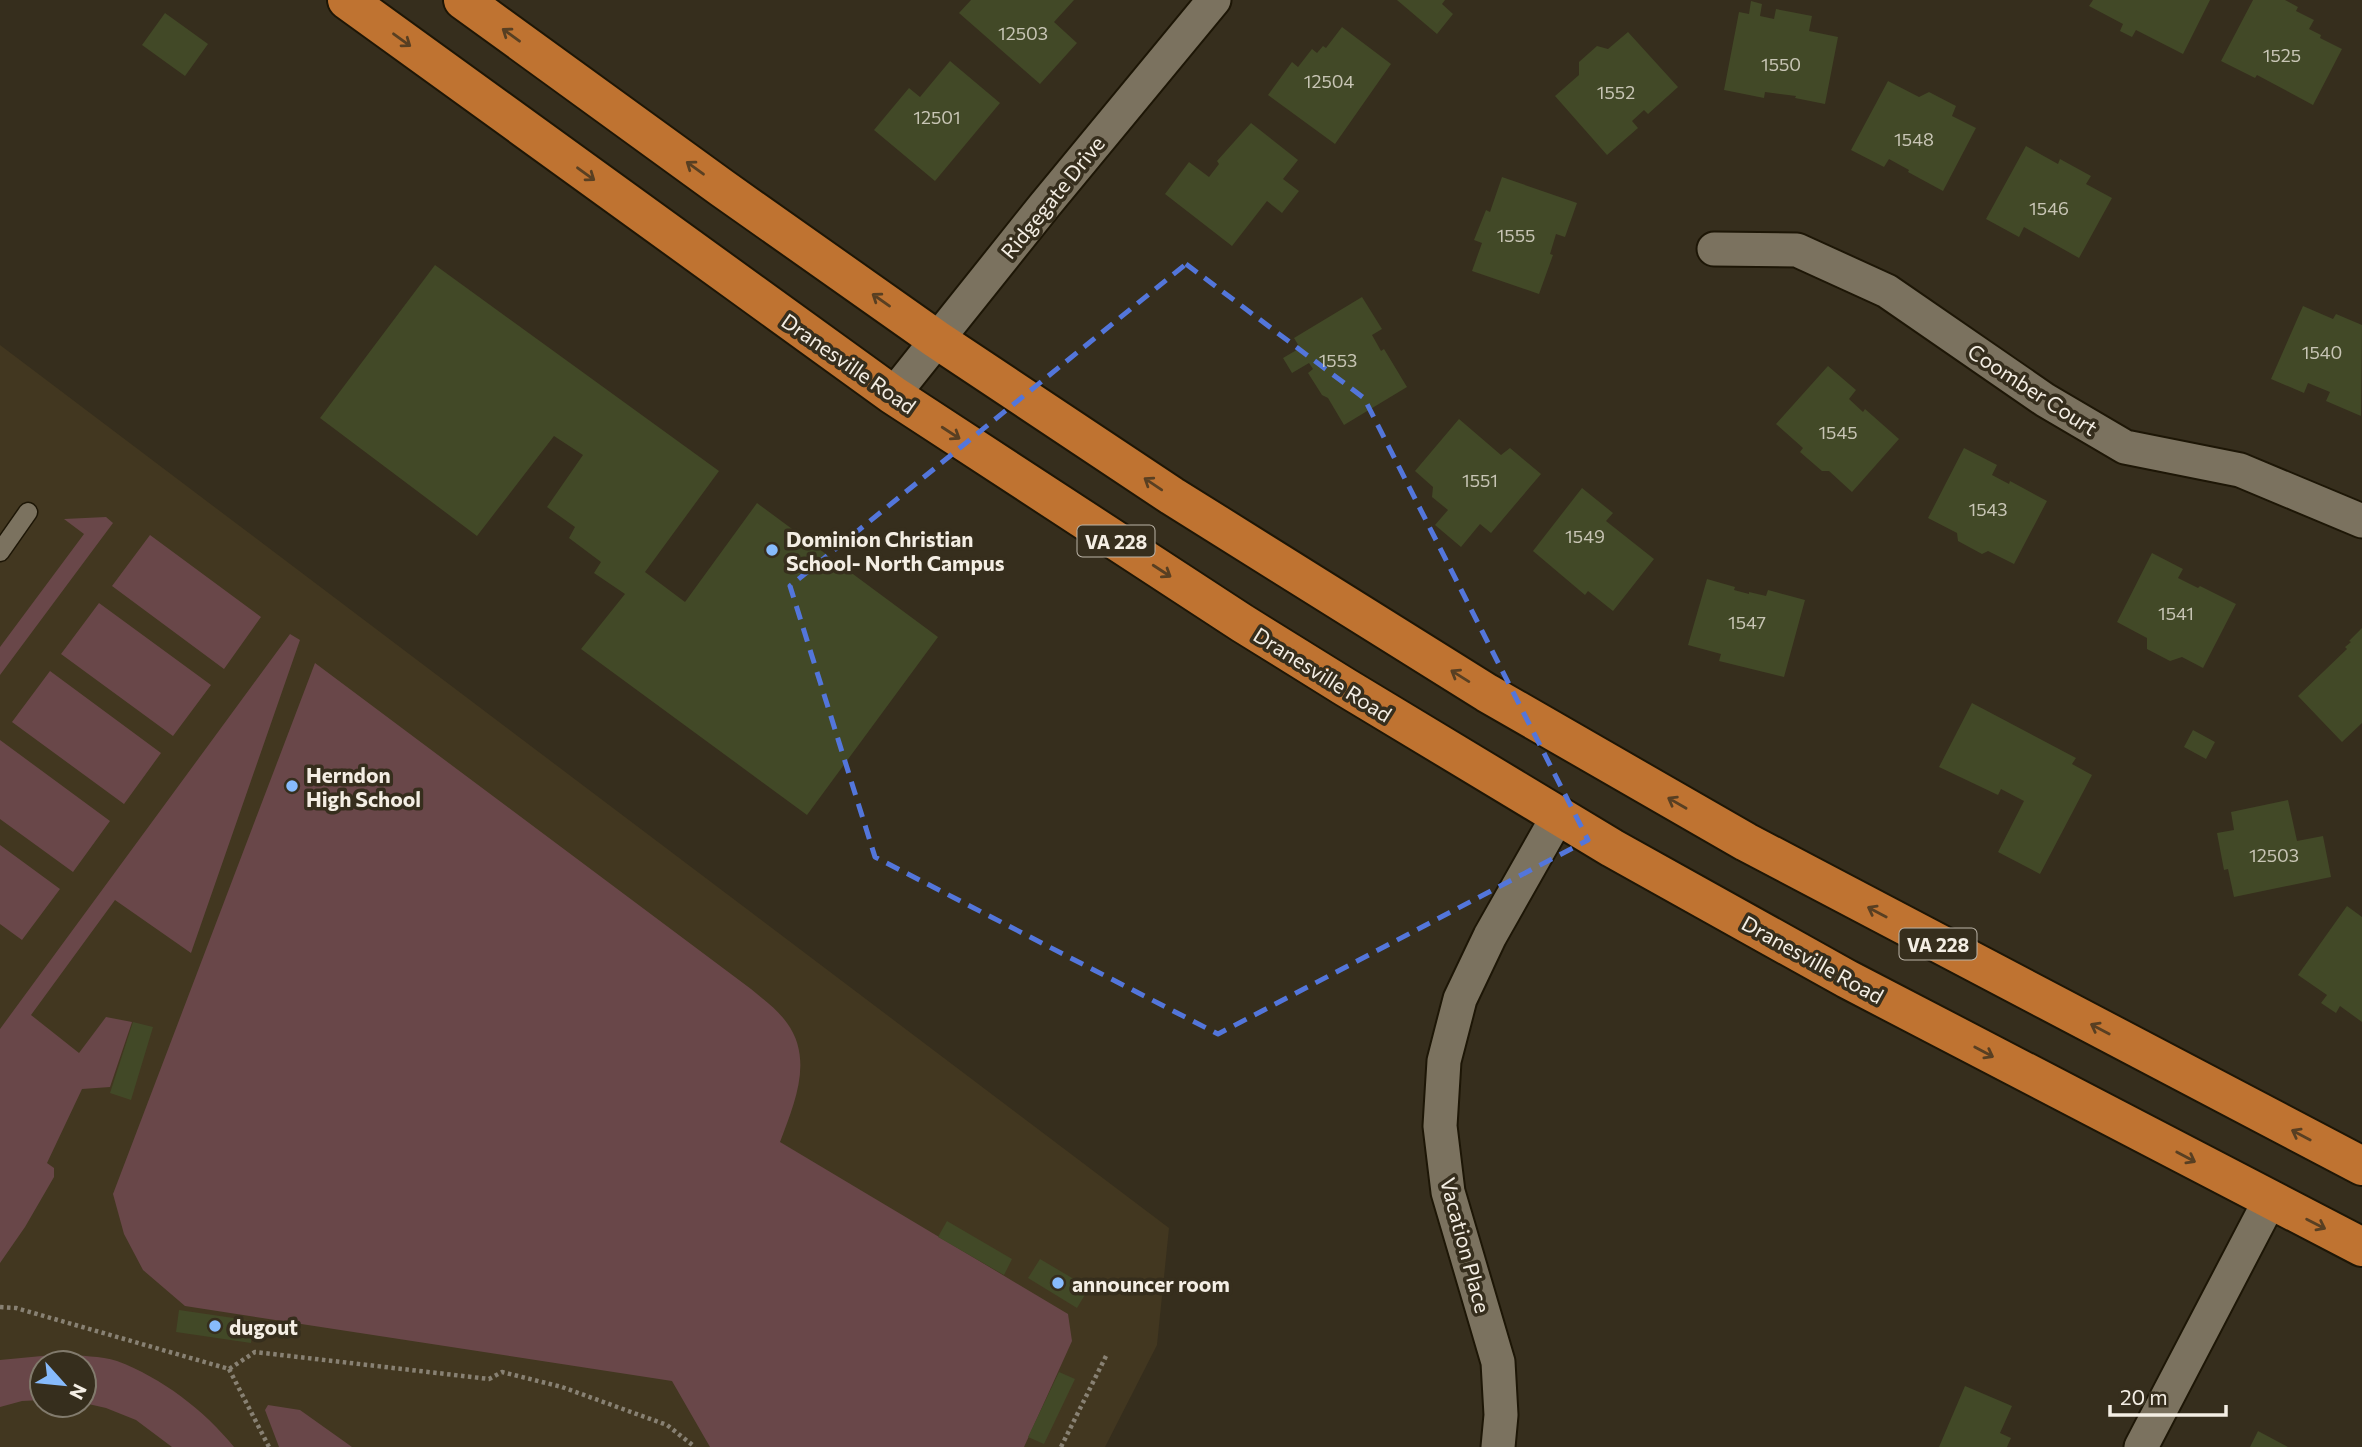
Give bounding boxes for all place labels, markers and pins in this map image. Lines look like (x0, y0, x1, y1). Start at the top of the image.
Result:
place label: Dominion Christian School- North Campus (786, 526, 1005, 575)
marker: Dominion Christian School- North Campus (764, 542, 780, 558)
place label: Herndon High School (306, 762, 421, 811)
marker: Herndon High School (284, 778, 300, 794)
place label: announcer room (1072, 1271, 1230, 1296)
marker: announcer room (1050, 1275, 1066, 1291)
place label: dugout (229, 1314, 298, 1339)
marker: dugout (207, 1318, 223, 1334)

